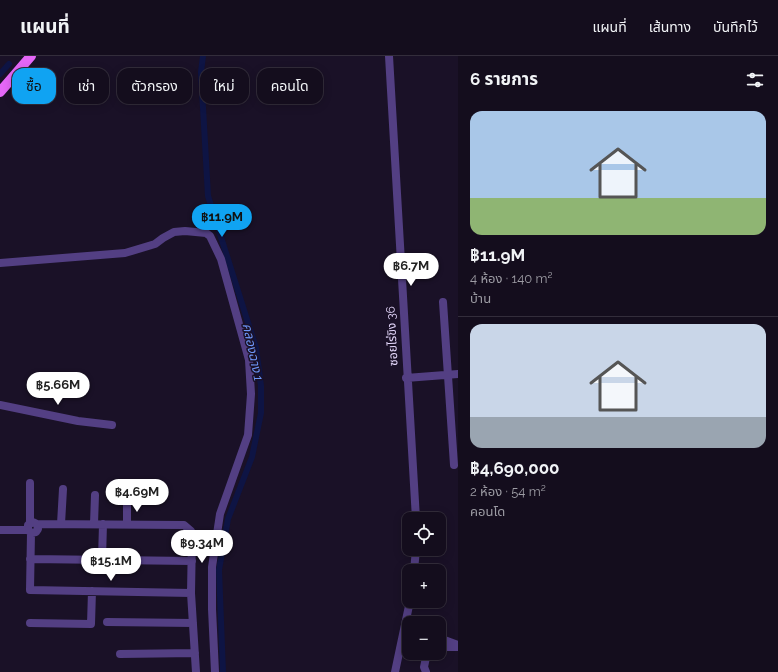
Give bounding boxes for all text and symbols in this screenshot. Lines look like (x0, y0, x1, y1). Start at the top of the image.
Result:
text: แผนที่ (20, 15, 70, 37)
text: แผนที่ (593, 19, 627, 35)
text: เส้นทาง (649, 19, 691, 35)
text: บันทึกไว้ (713, 19, 758, 35)
chip: ซื้อ (12, 68, 56, 104)
chip: เช่า (64, 68, 109, 104)
chip: ตัวกรอง (117, 68, 192, 104)
chip: ใหม่ (200, 68, 249, 104)
chip: คอนโด (257, 68, 323, 104)
text: 6 รายการ (470, 69, 538, 89)
icon: filters (744, 69, 766, 91)
icon: home (582, 137, 654, 209)
pin: ฿11.9M (189, 204, 255, 238)
text: ฿11.9M (201, 209, 243, 224)
text: ฿11.9M (470, 245, 525, 265)
pin: ฿6.7M (383, 253, 439, 287)
text: ฿6.7M (393, 258, 429, 273)
text: 4 ห้อง · 140 m² (470, 271, 553, 286)
text: บ้าน (470, 291, 491, 306)
street label: ซอยไร่ขิง 36 (383, 306, 401, 366)
water label: คลองฉาง 1 (240, 322, 266, 382)
icon: home (582, 350, 654, 422)
pin: ฿5.66M (25, 372, 91, 406)
text: ฿5.66M (36, 377, 80, 392)
text: ฿4,690,000 (470, 458, 560, 478)
pin: ฿4.69M (104, 479, 170, 513)
text: ฿4.69M (115, 484, 159, 499)
text: 2 ห้อง · 54 m² (470, 484, 546, 499)
text: คอนโด (470, 504, 505, 519)
map controls (402, 512, 446, 660)
button: locate (402, 512, 446, 556)
pin: ฿9.34M (169, 530, 235, 564)
text: ฿9.34M (180, 535, 224, 550)
pin: ฿15.1M (78, 548, 144, 582)
text: ฿15.1M (90, 553, 132, 568)
button: + (402, 564, 446, 608)
button: − (402, 616, 446, 660)

